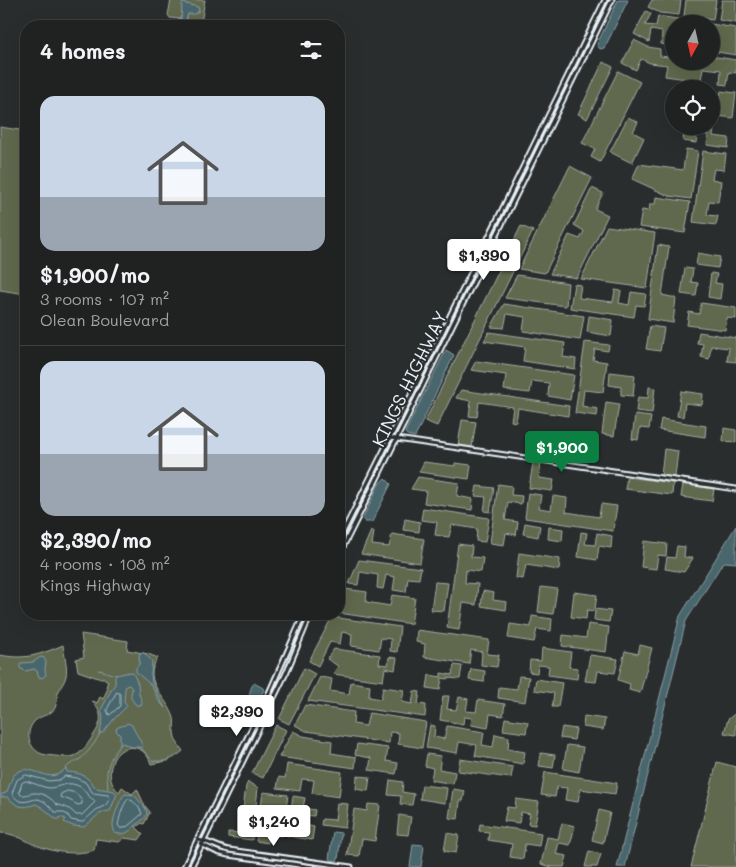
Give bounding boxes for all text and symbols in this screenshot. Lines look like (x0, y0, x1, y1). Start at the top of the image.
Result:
north arrow (665, 15, 720, 70)
map controls (665, 15, 720, 135)
icon: filters (297, 36, 325, 64)
text: 4 homes (40, 37, 126, 64)
button: locate (665, 80, 720, 135)
icon: home (138, 128, 228, 218)
pin: $1,390 (443, 238, 525, 281)
text: $1,390 (458, 244, 510, 265)
text: $1,900/mo (40, 261, 150, 288)
text: 3 rooms · 107 m² (40, 288, 169, 309)
street label: KINGS HIGHWAY (366, 307, 452, 450)
text: Olean Boulevard (40, 309, 169, 330)
icon: home (138, 394, 228, 484)
pin: $1,900 (521, 430, 603, 473)
text: $1,900 (536, 436, 588, 457)
text: $2,390/mo (40, 526, 152, 553)
text: 4 rooms · 108 m² (40, 553, 170, 574)
text: Kings Highway (40, 574, 151, 595)
pin: $2,390 (196, 694, 278, 737)
text: $2,390 (210, 700, 264, 721)
pin: $1,240 (233, 804, 315, 847)
text: $1,240 (248, 810, 300, 831)

